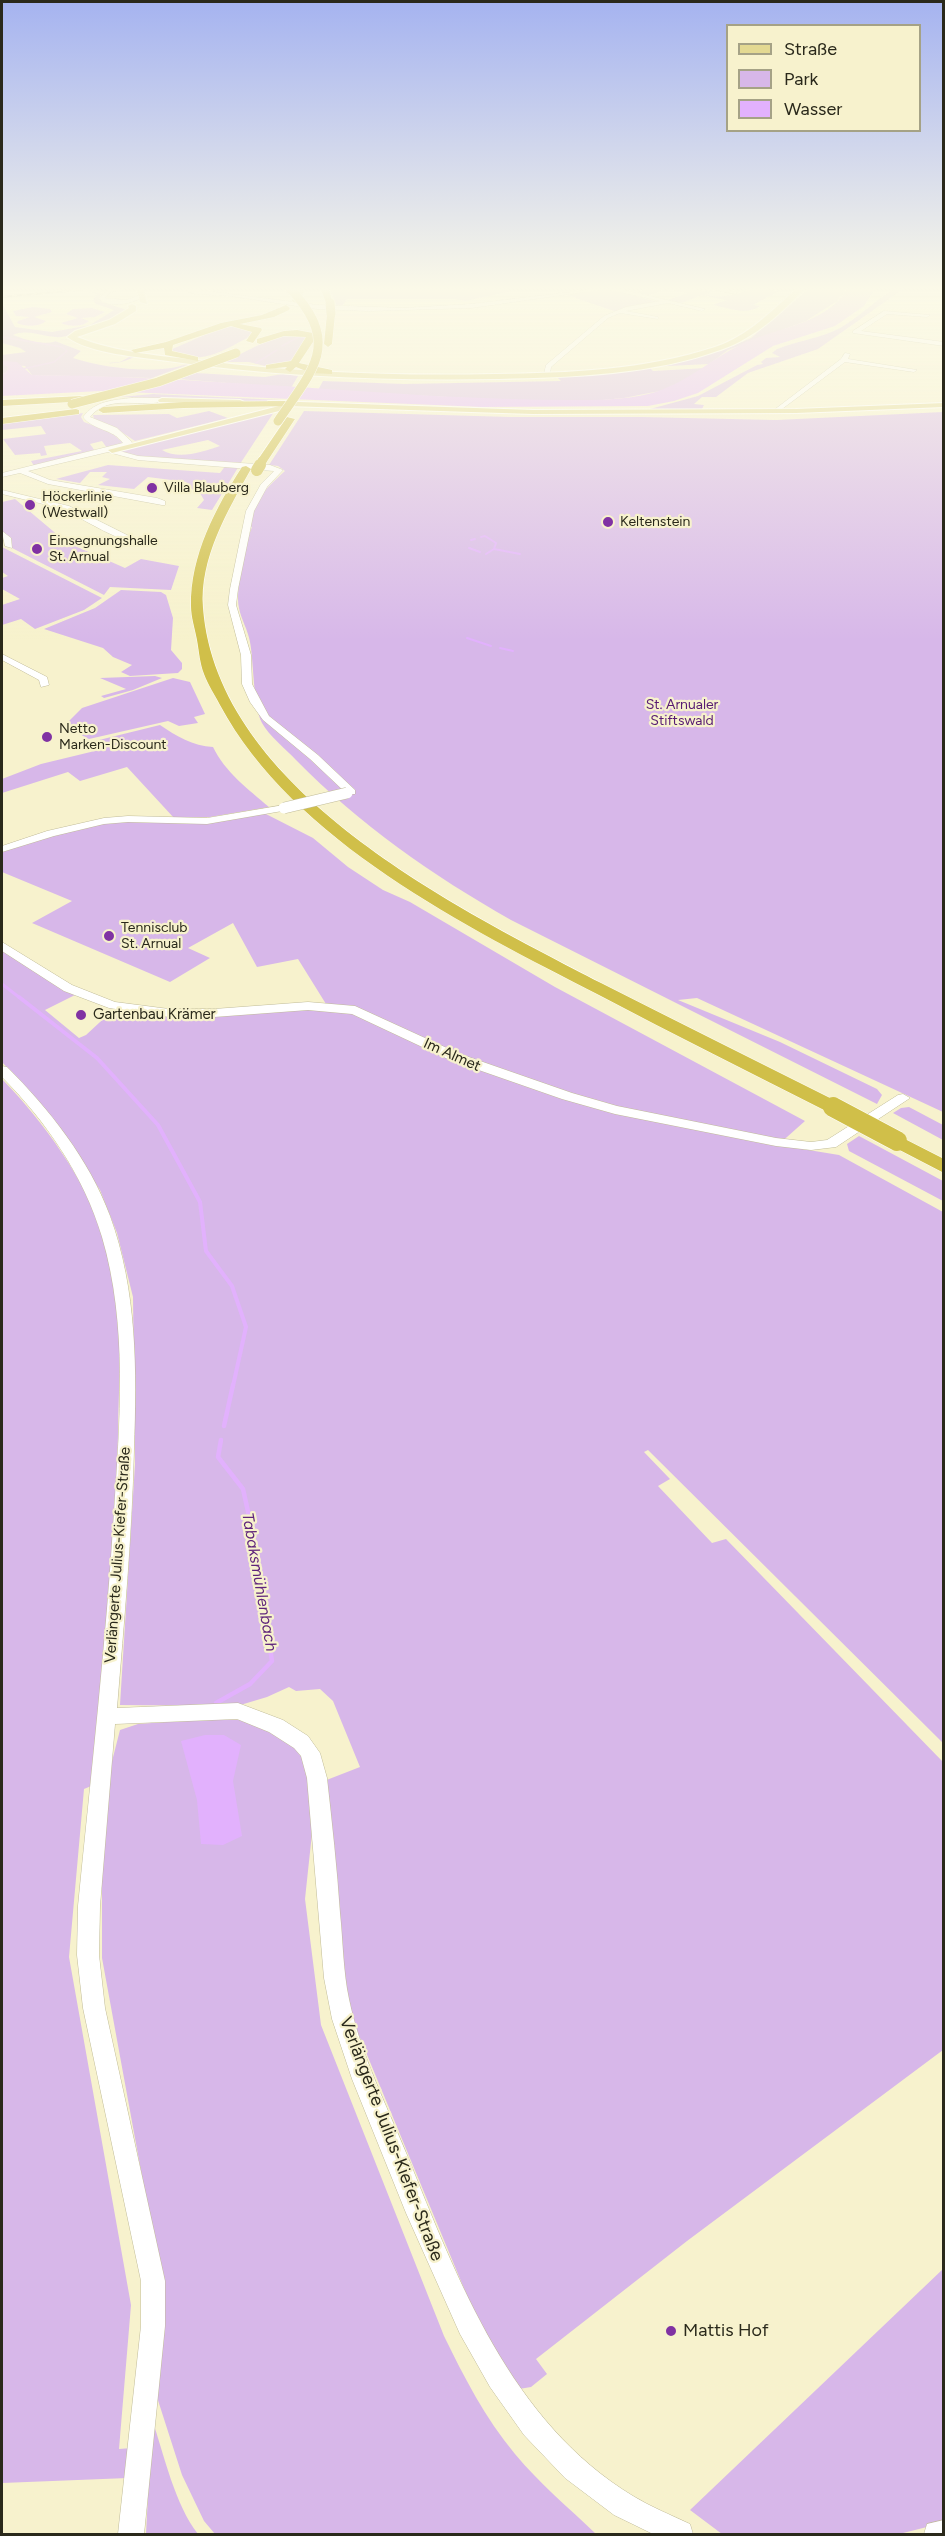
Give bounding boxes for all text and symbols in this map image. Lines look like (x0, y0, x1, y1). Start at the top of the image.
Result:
legend (726, 24, 921, 132)
text: Straße (784, 38, 837, 60)
text: Park (784, 68, 818, 90)
text: Wasser (784, 98, 842, 120)
place label: Villa Blauberg (164, 480, 249, 496)
marker: Villa Blauberg (145, 481, 159, 495)
place label: Höckerlinie (Westwall) (42, 489, 112, 522)
marker: Höckerlinie (Westwall) (23, 498, 37, 512)
place label: Keltenstein (620, 514, 690, 530)
marker: Keltenstein (601, 515, 615, 529)
place label: Einsegnungshalle St. Arnual (49, 533, 158, 566)
marker: Einsegnungshalle St. Arnual (30, 542, 44, 556)
park label: St. Arnualer Stiftswald (646, 697, 718, 730)
place label: Netto Marken-Discount (59, 721, 167, 754)
marker: Netto Marken-Discount (40, 730, 54, 744)
place label: Tennisclub St. Arnual (121, 920, 188, 952)
marker: Tennisclub St. Arnual (102, 929, 116, 943)
place label: Gartenbau Krämer (93, 1006, 216, 1024)
marker: Gartenbau Krämer (74, 1008, 88, 1022)
street label: Im Almet (421, 1034, 483, 1076)
street label: Verlängerte Julius-Kiefer-Straße (101, 1446, 135, 1664)
water label: Tabaksmühlenbach (237, 1511, 281, 1653)
street label: Verlängerte Julius-Kiefer-Straße (334, 2014, 448, 2264)
place label: Mattis Hof (683, 2320, 769, 2342)
marker: Mattis Hof (664, 2324, 678, 2338)

